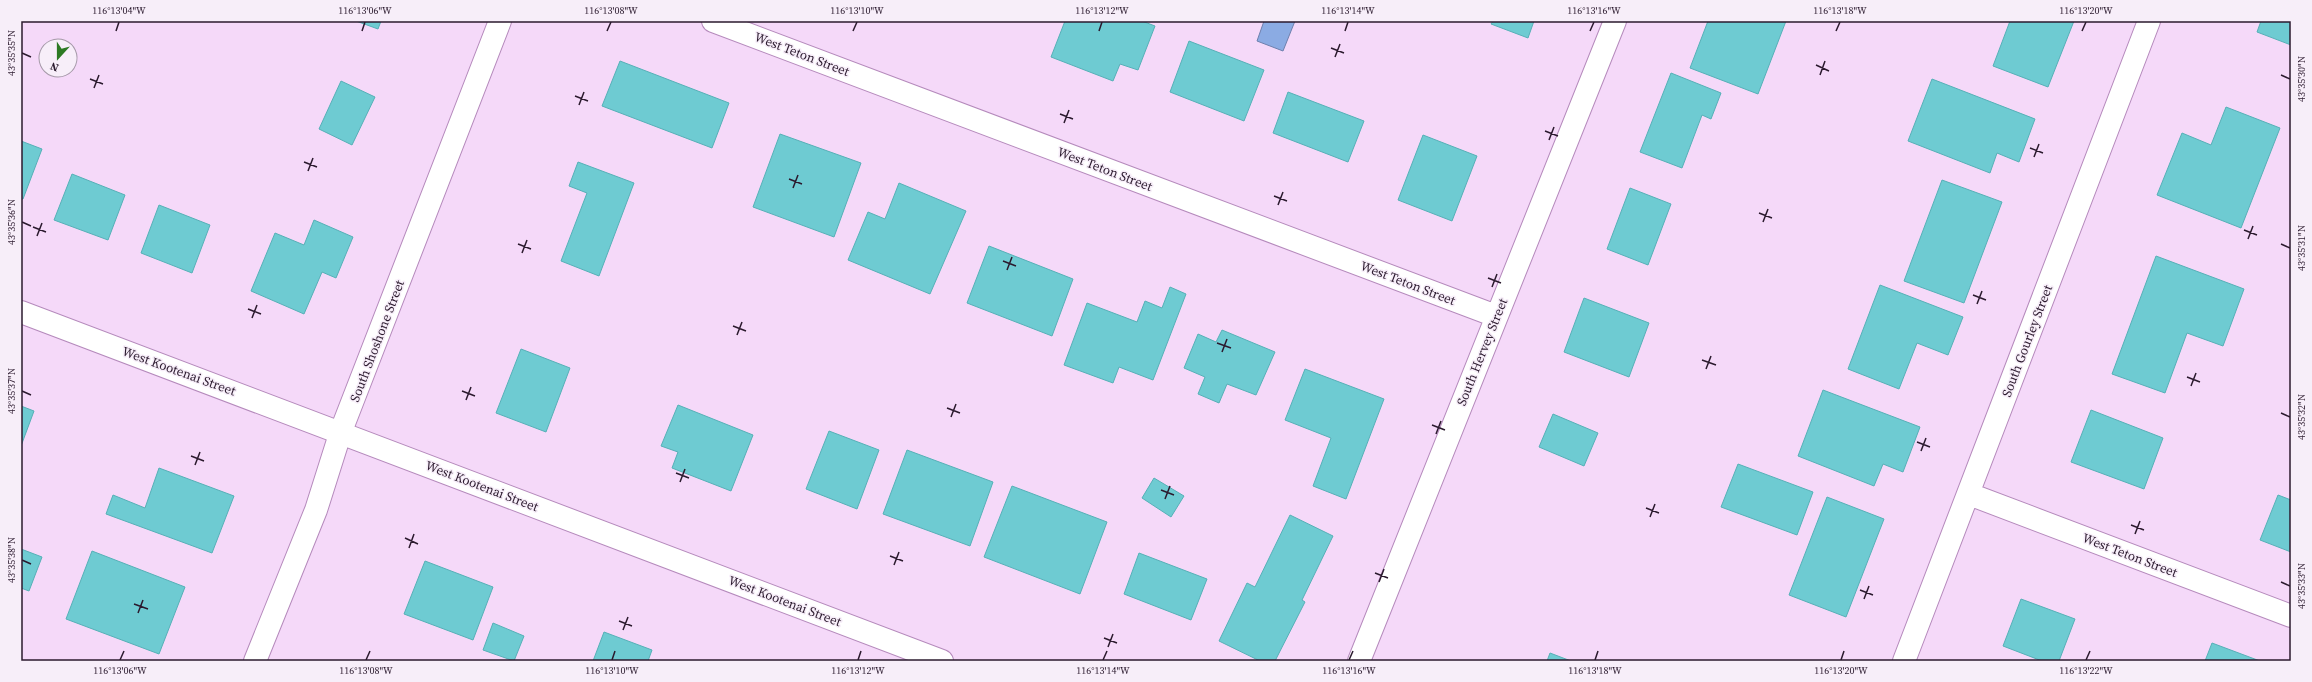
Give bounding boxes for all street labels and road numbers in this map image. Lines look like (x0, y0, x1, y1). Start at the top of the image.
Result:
street label: West Teton Street (752, 28, 853, 80)
street label: West Teton Street (1055, 143, 1156, 195)
street label: West Teton Street (1358, 257, 1459, 309)
street label: South Shoshone Street (346, 277, 408, 404)
street label: South Gourley Street (1998, 282, 2056, 399)
street label: South Hervey Street (1453, 295, 1512, 408)
street label: West Kootenai Street (120, 343, 239, 400)
street label: West Kootenai Street (423, 457, 542, 516)
street label: West Teton Street (2080, 529, 2181, 581)
street label: West Kootenai Street (726, 572, 845, 631)

